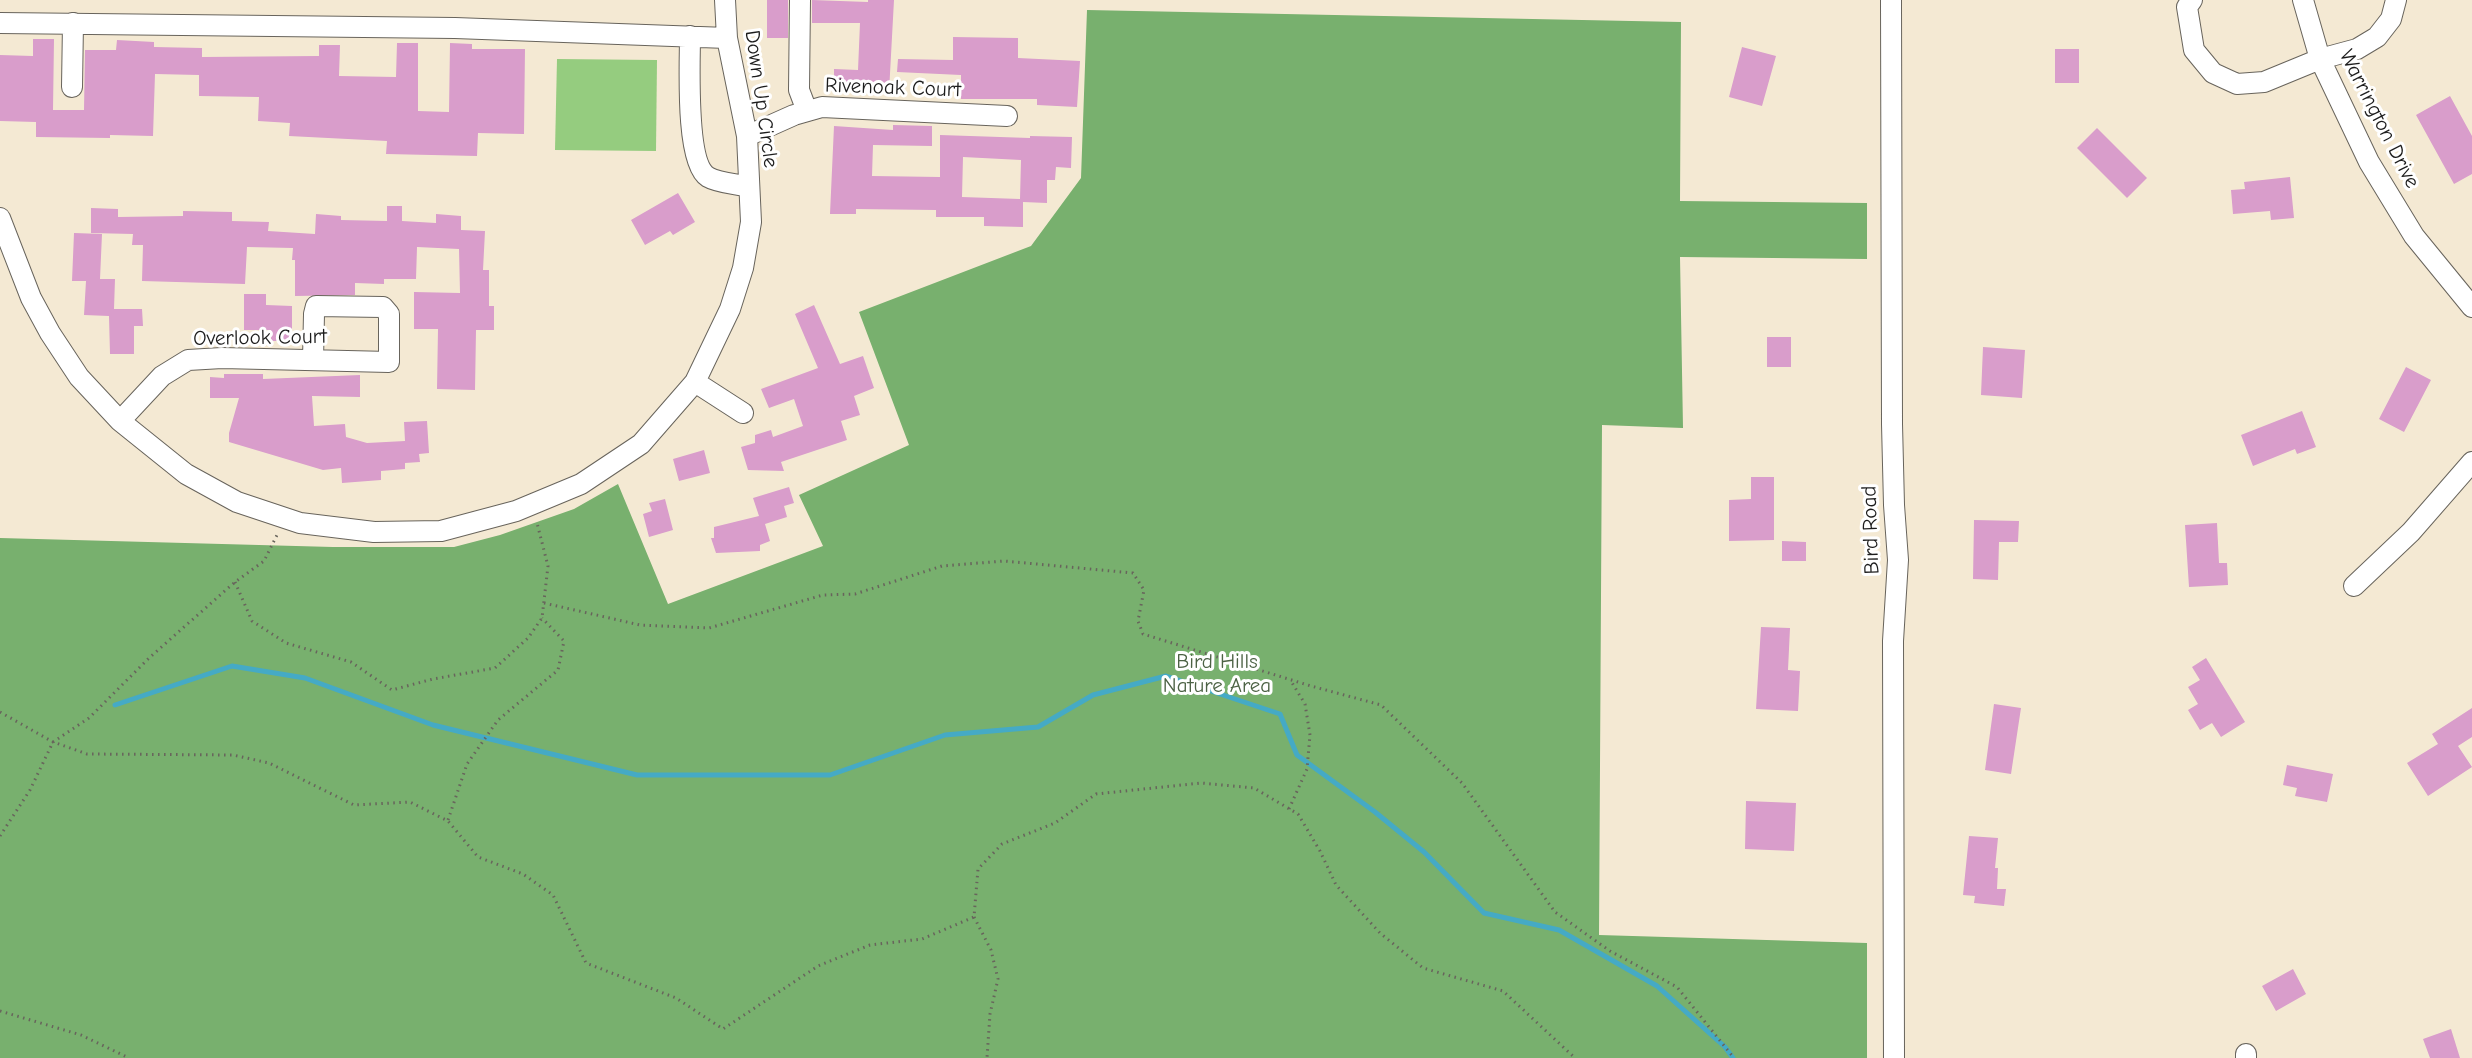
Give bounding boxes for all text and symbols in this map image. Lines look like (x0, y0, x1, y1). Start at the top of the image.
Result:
street label: Down Up Circle (739, 29, 783, 169)
street label: Warrington Drive (2333, 46, 2425, 192)
street label: Rivenoak Court (825, 73, 961, 103)
street label: Overlook Court (193, 324, 327, 352)
street label: Bird Road (1857, 485, 1885, 575)
park label: Bird Hills Nature Area (1163, 649, 1271, 699)

